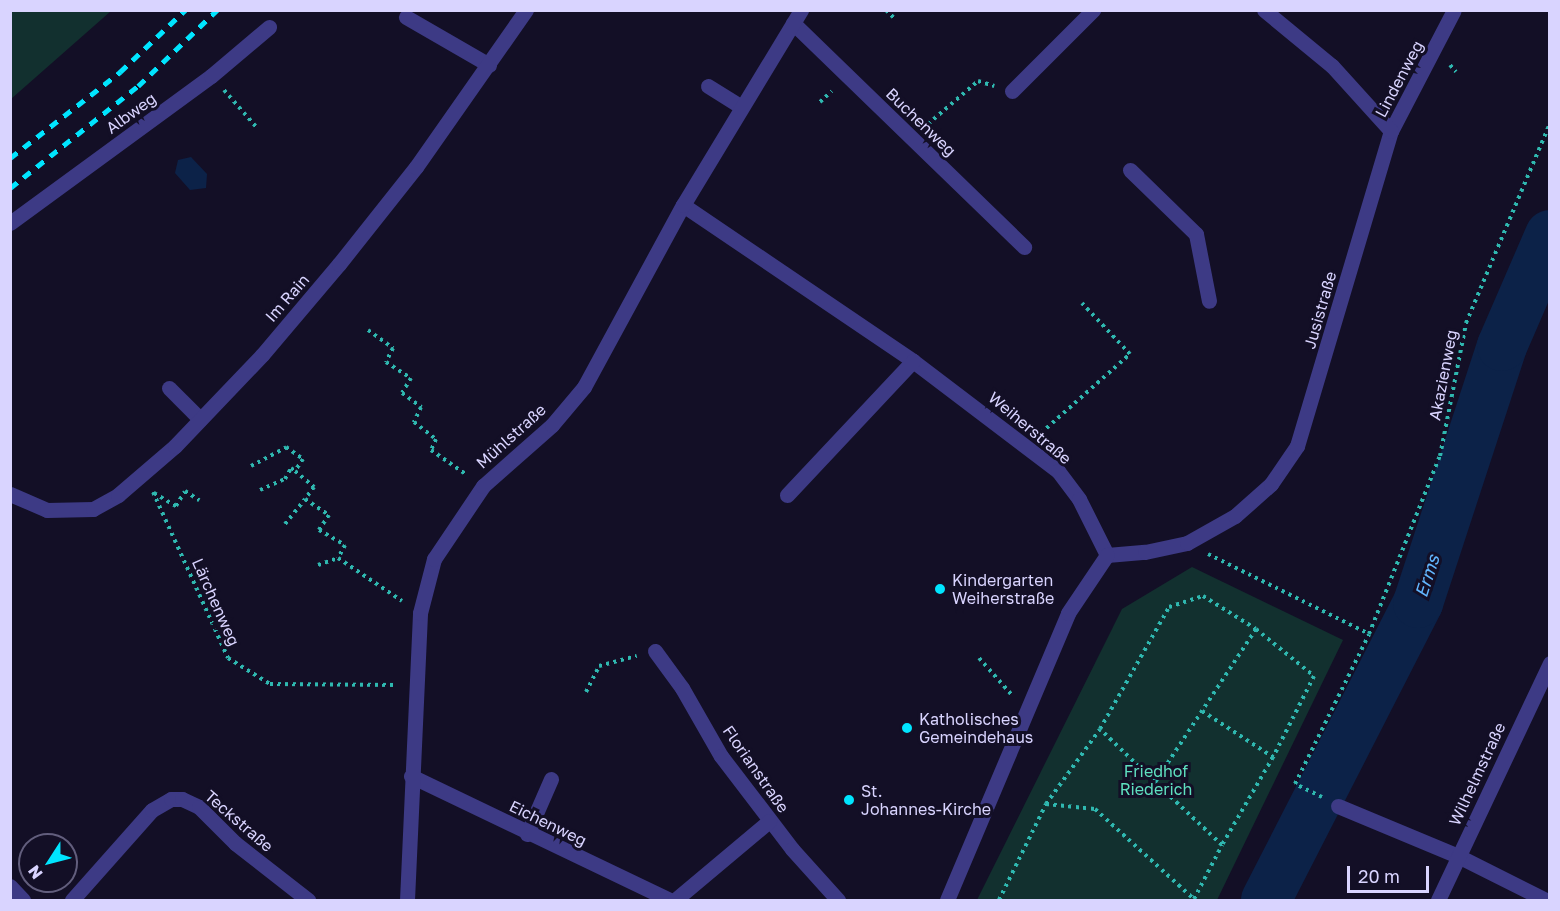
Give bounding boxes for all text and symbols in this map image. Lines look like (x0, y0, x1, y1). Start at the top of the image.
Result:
street label: Lindenweg (1371, 37, 1427, 121)
street label: Buchenweg (882, 84, 960, 160)
street label: Albweg (102, 88, 160, 138)
street label: Jusistraße (1300, 269, 1340, 351)
street label: Im Rain (261, 270, 313, 326)
street label: Akazienweg (1425, 328, 1461, 422)
street label: Weiherstraße (985, 388, 1075, 468)
street label: Mühlstraße (472, 400, 550, 472)
water label: Erms (1410, 552, 1444, 600)
street label: Lärchenweg (188, 555, 244, 649)
place label: Kindergarten Weiherstraße (952, 570, 1054, 608)
marker: Kindergarten Weiherstraße (933, 582, 947, 596)
place label: Katholisches Gemeindehaus (919, 709, 1033, 747)
street label: Wilhelmstraße (1445, 719, 1509, 829)
marker: Katholisches Gemeindehaus (900, 721, 914, 735)
street label: Florianstraße (719, 722, 793, 816)
park label: Friedhof Riederich (1120, 761, 1192, 799)
place label: St. Johannes-Kirche (861, 781, 991, 819)
street label: Teckstraße (201, 786, 277, 856)
marker: St. Johannes-Kirche (842, 793, 856, 807)
street label: Eichenweg (506, 796, 590, 850)
north arrow (18, 833, 78, 893)
scale bar (1350, 854, 1432, 892)
text: N (23, 862, 47, 883)
text: 20 m (1358, 865, 1400, 887)

